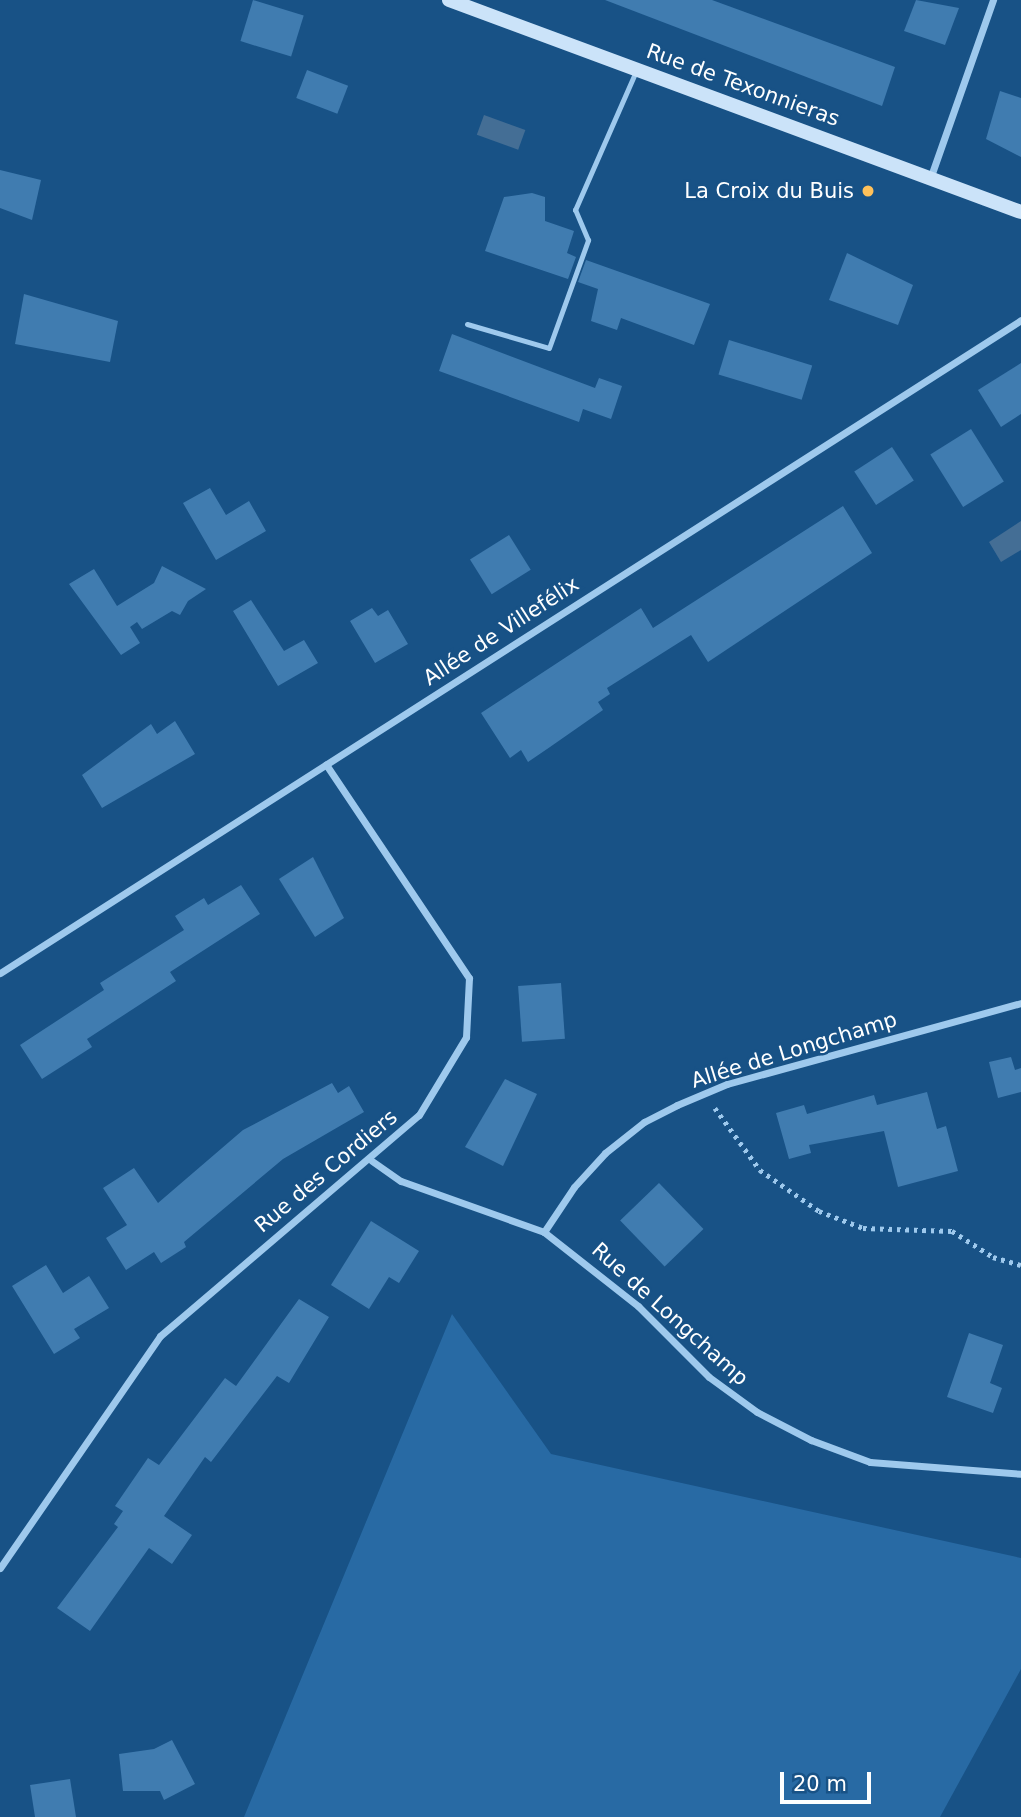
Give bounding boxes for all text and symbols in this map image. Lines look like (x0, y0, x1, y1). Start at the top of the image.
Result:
street label: Rue de Texonnieras (643, 38, 843, 132)
place label: La Croix du Buis (684, 178, 854, 204)
marker: La Croix du Buis (860, 183, 876, 199)
street label: Allée de Villefélix (419, 571, 583, 691)
street label: Allée de Longchamp (688, 1007, 900, 1093)
street label: Rue des Cordiers (250, 1104, 402, 1238)
street label: Rue de Longchamp (587, 1237, 753, 1391)
scale bar (783, 1758, 874, 1802)
text: 20 m (793, 1772, 847, 1796)

